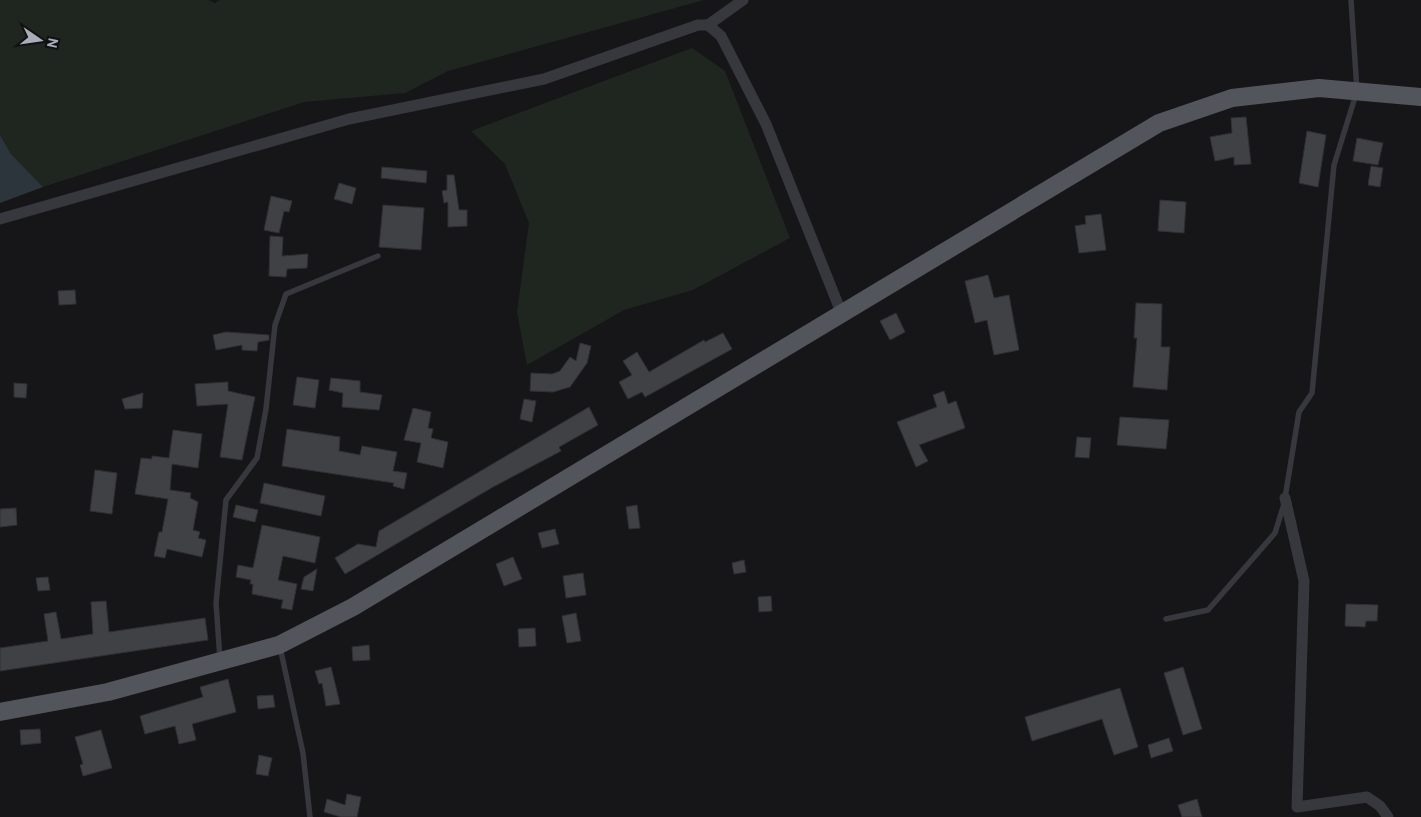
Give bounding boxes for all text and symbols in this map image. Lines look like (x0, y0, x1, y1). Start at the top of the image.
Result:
north arrow (15, 15, 65, 65)
text: N (42, 36, 61, 49)

